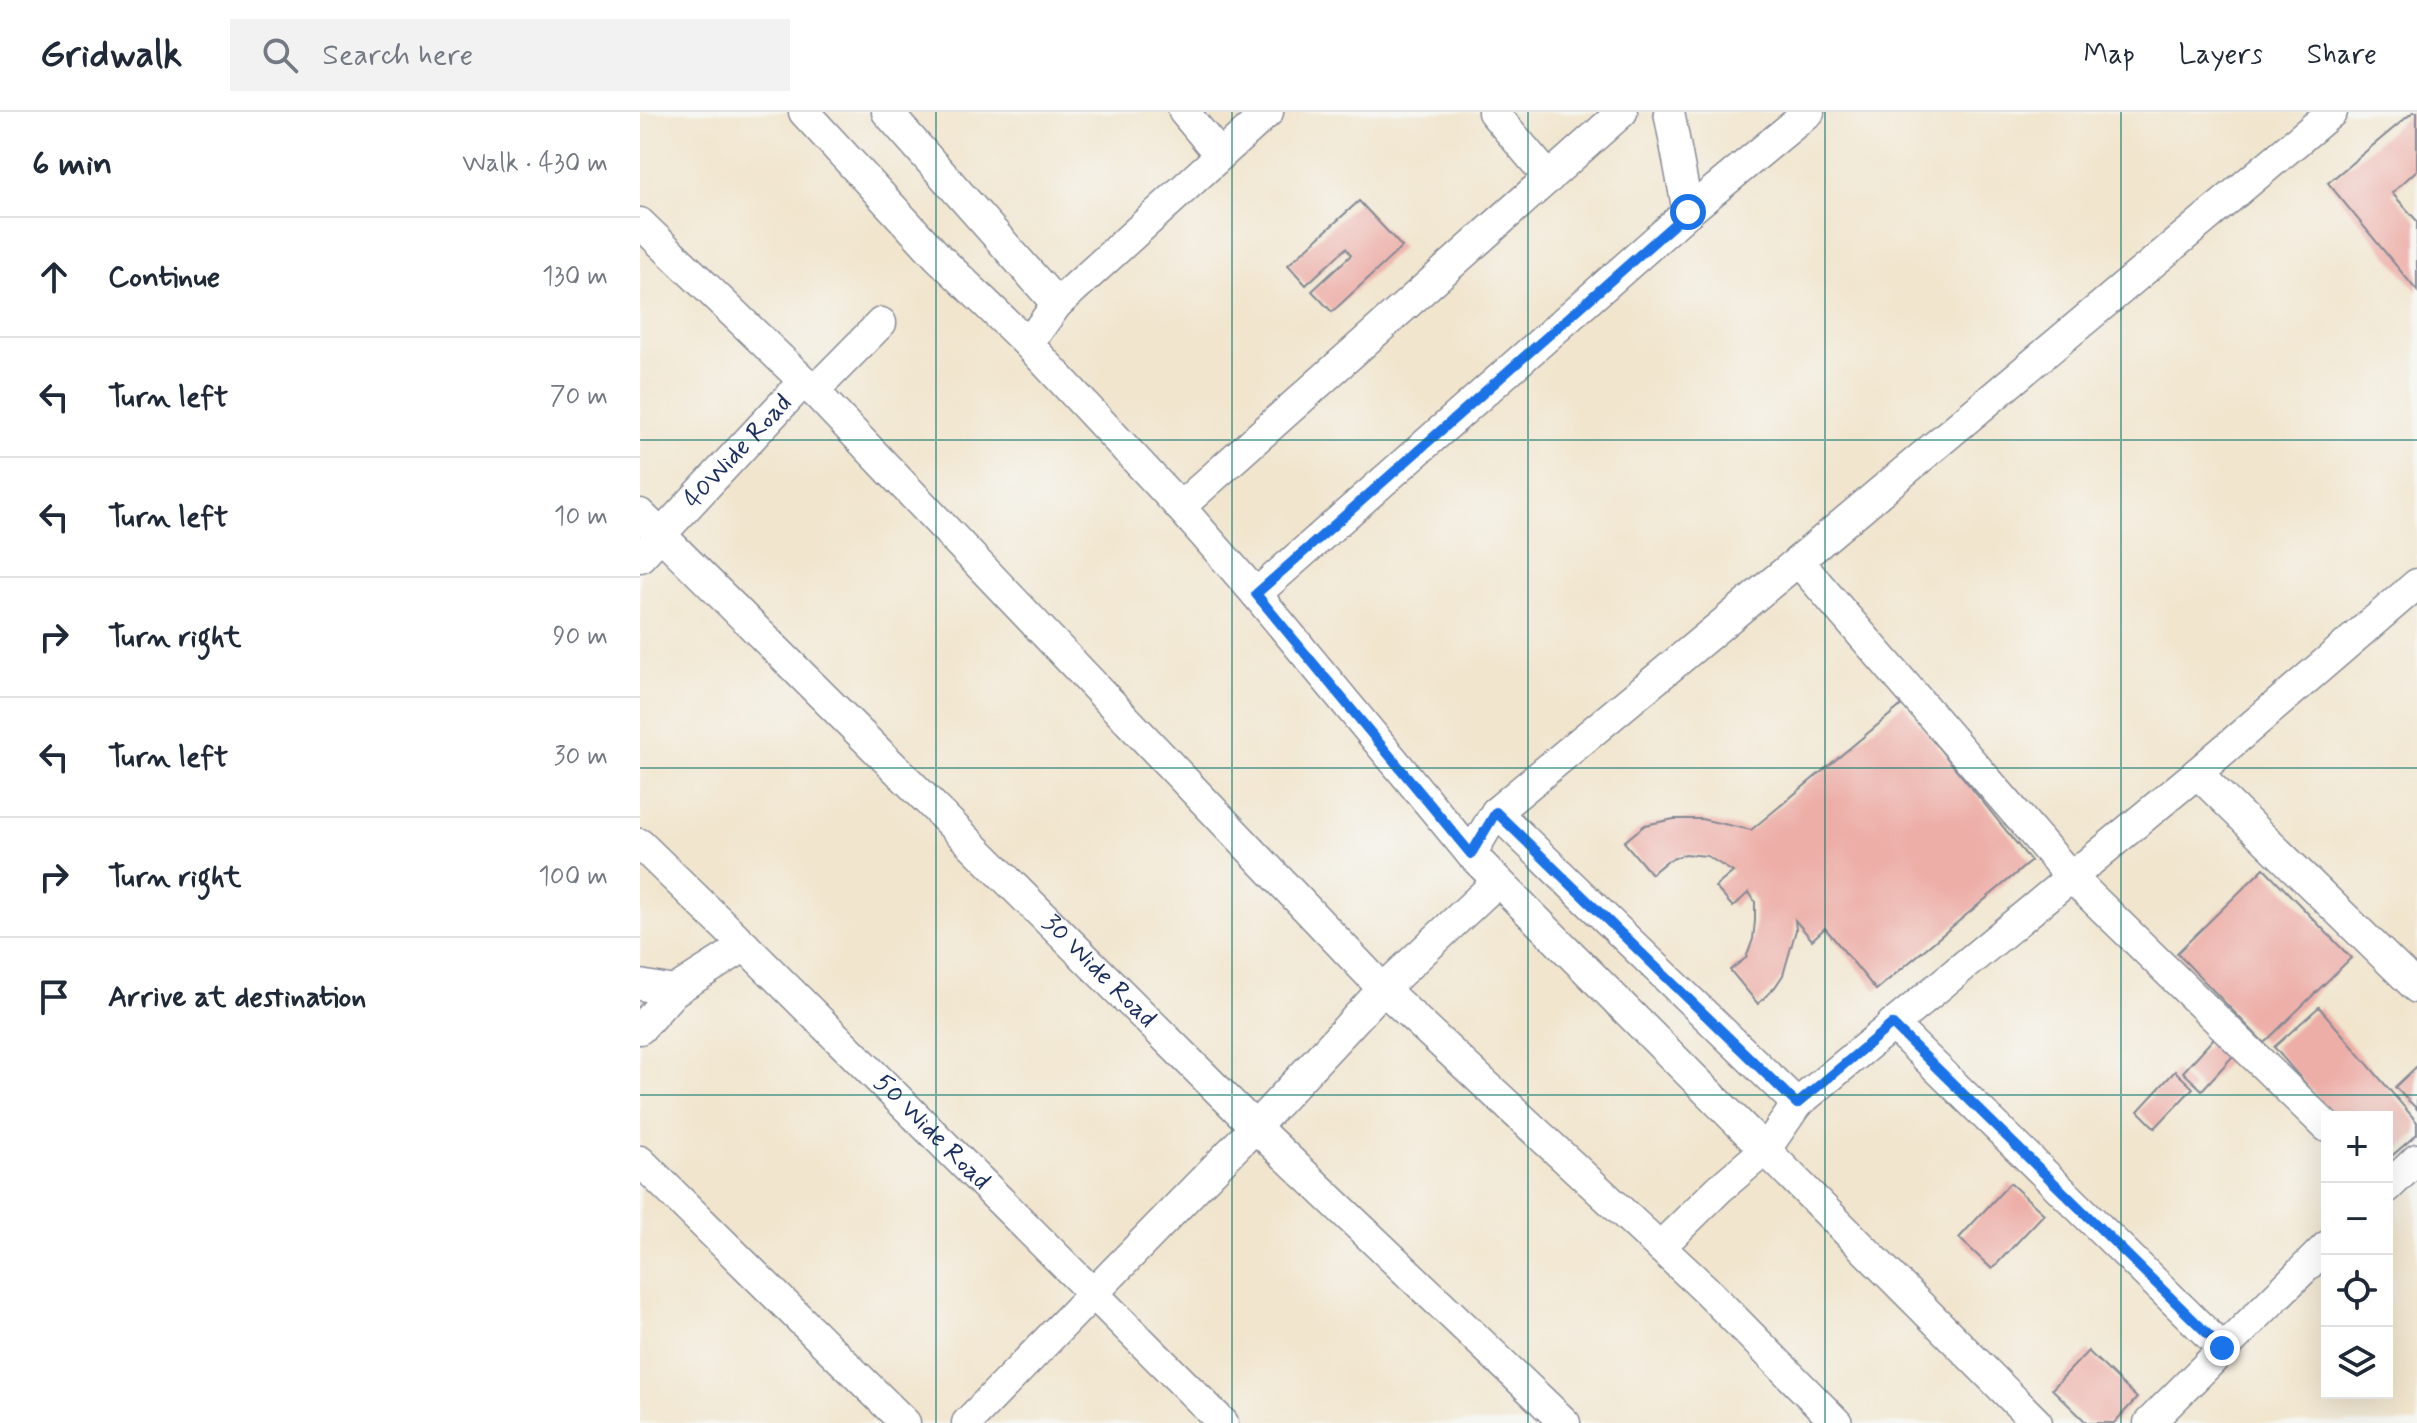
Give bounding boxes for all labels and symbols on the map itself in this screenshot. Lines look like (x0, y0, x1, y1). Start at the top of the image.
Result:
route start (1670, 194, 1706, 230)
street label: 40Wide Road (676, 387, 800, 516)
street label: 30 Wide Road (1034, 907, 1163, 1036)
street label: 50 Wide Road (866, 1066, 997, 1198)
route end (2204, 1330, 2240, 1366)

